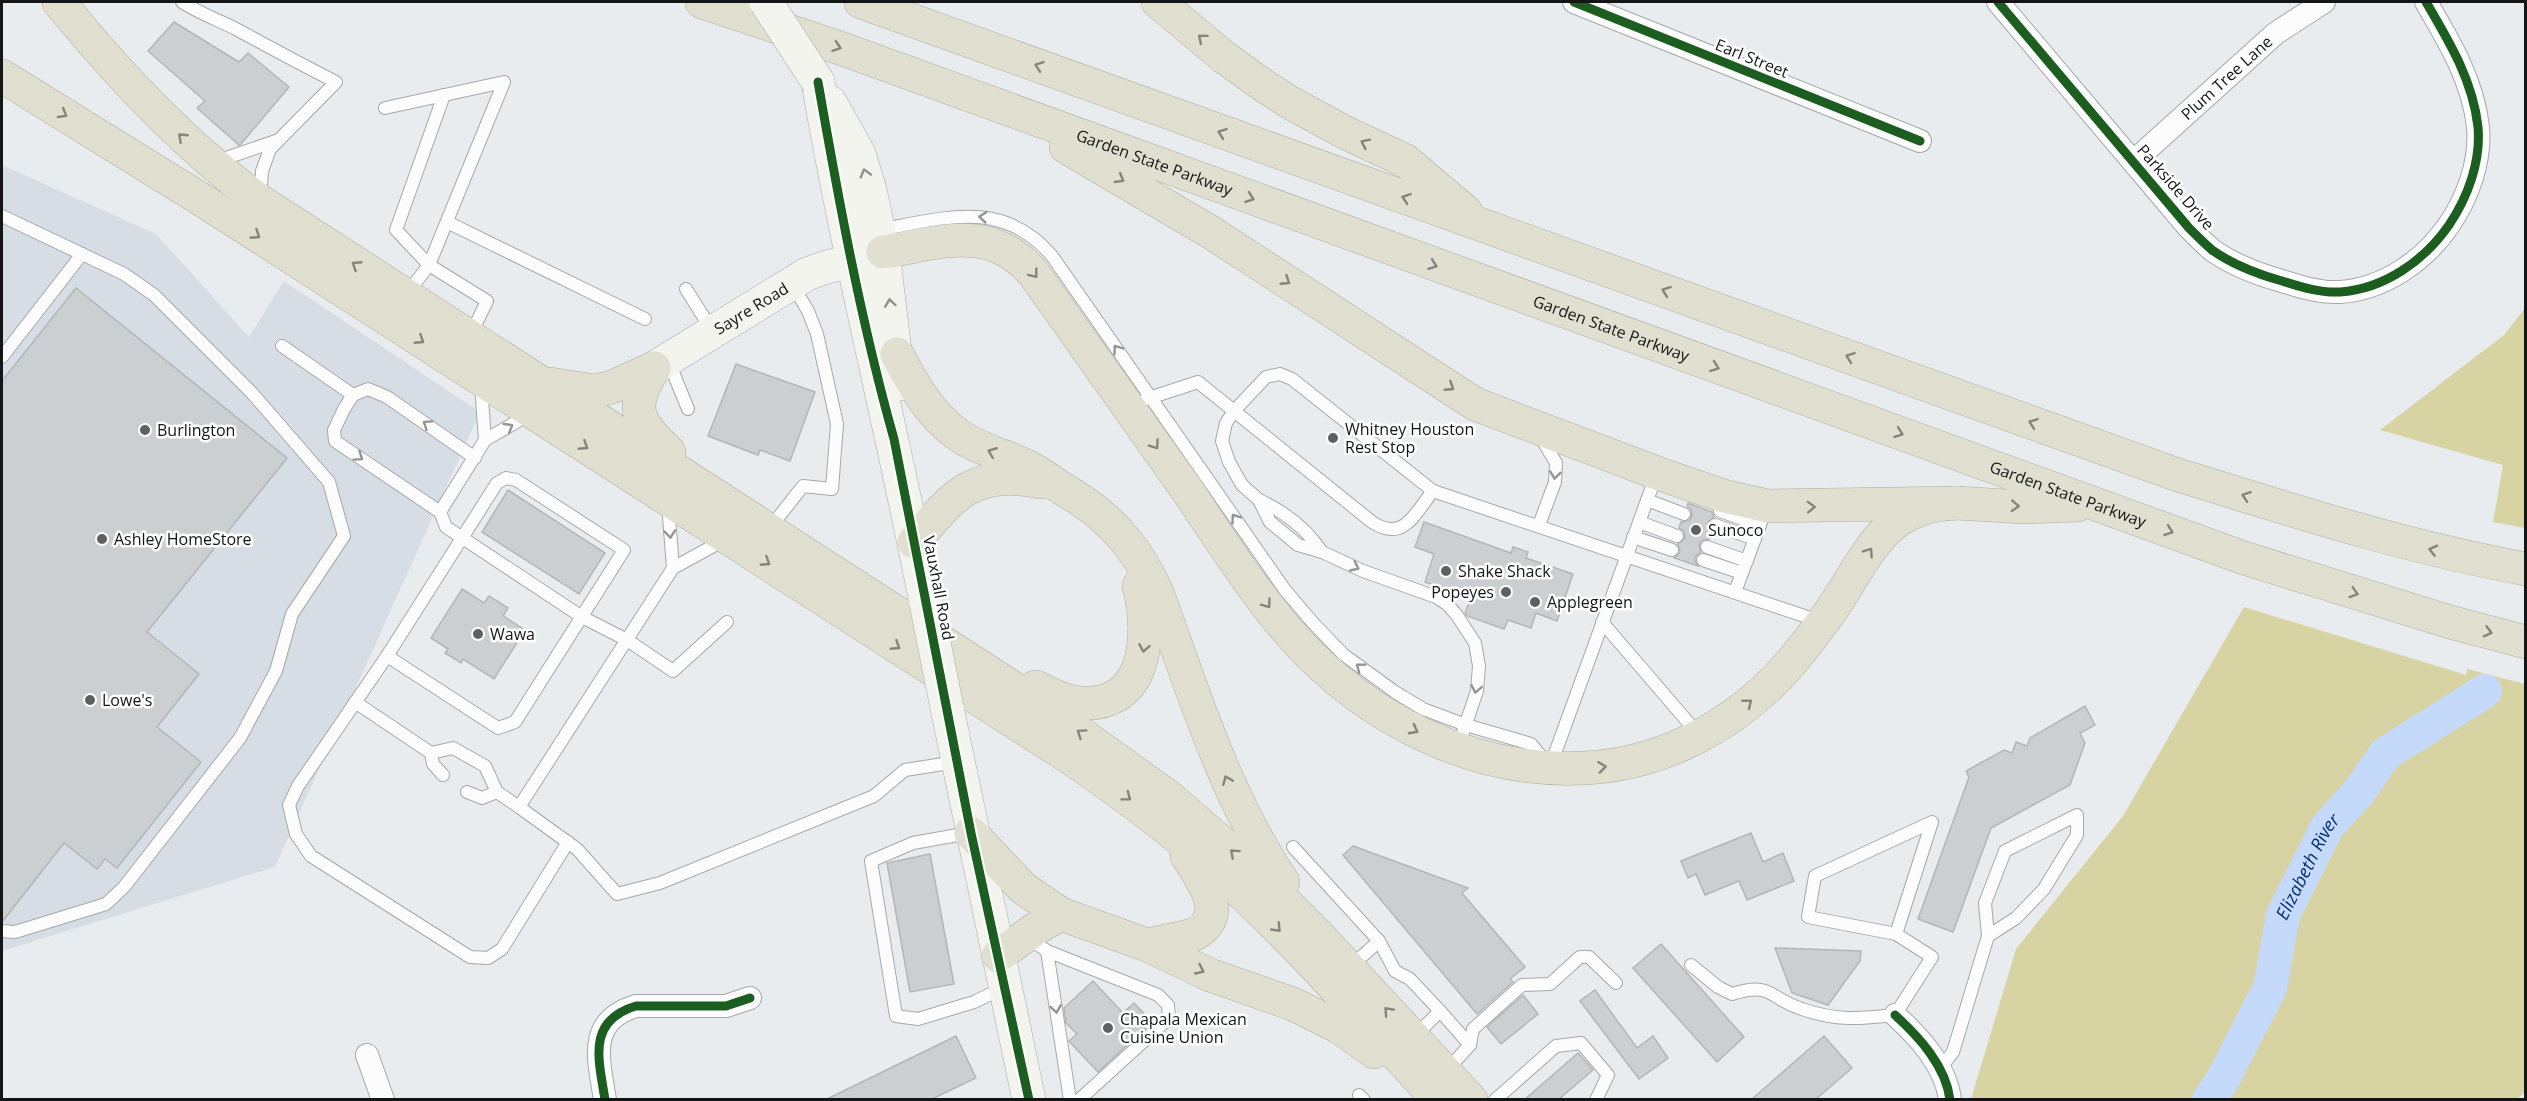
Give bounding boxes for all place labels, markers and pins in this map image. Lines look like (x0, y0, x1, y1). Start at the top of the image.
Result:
place label: Whitney Houston Rest Stop (1345, 418, 1474, 458)
place label: Burlington (157, 419, 235, 441)
marker: Burlington (138, 423, 152, 437)
marker: Whitney Houston Rest Stop (1326, 431, 1340, 445)
place label: Sunoco (1708, 519, 1763, 541)
marker: Sunoco (1689, 523, 1703, 537)
place label: Ashley HomeStore (114, 528, 252, 550)
marker: Ashley HomeStore (95, 532, 109, 546)
place label: Shake Shack (1458, 560, 1551, 582)
marker: Shake Shack (1439, 564, 1453, 578)
place label: Popeyes (1431, 581, 1494, 603)
marker: Popeyes (1499, 585, 1513, 599)
place label: Applegreen (1547, 591, 1633, 613)
marker: Applegreen (1528, 595, 1542, 609)
place label: Wawa (490, 623, 535, 645)
marker: Wawa (471, 627, 485, 641)
place label: Lowe's (102, 689, 153, 711)
marker: Lowe's (83, 693, 97, 707)
place label: Chapala Mexican Cuisine Union (1120, 1008, 1247, 1048)
marker: Chapala Mexican Cuisine Union (1101, 1021, 1115, 1035)

